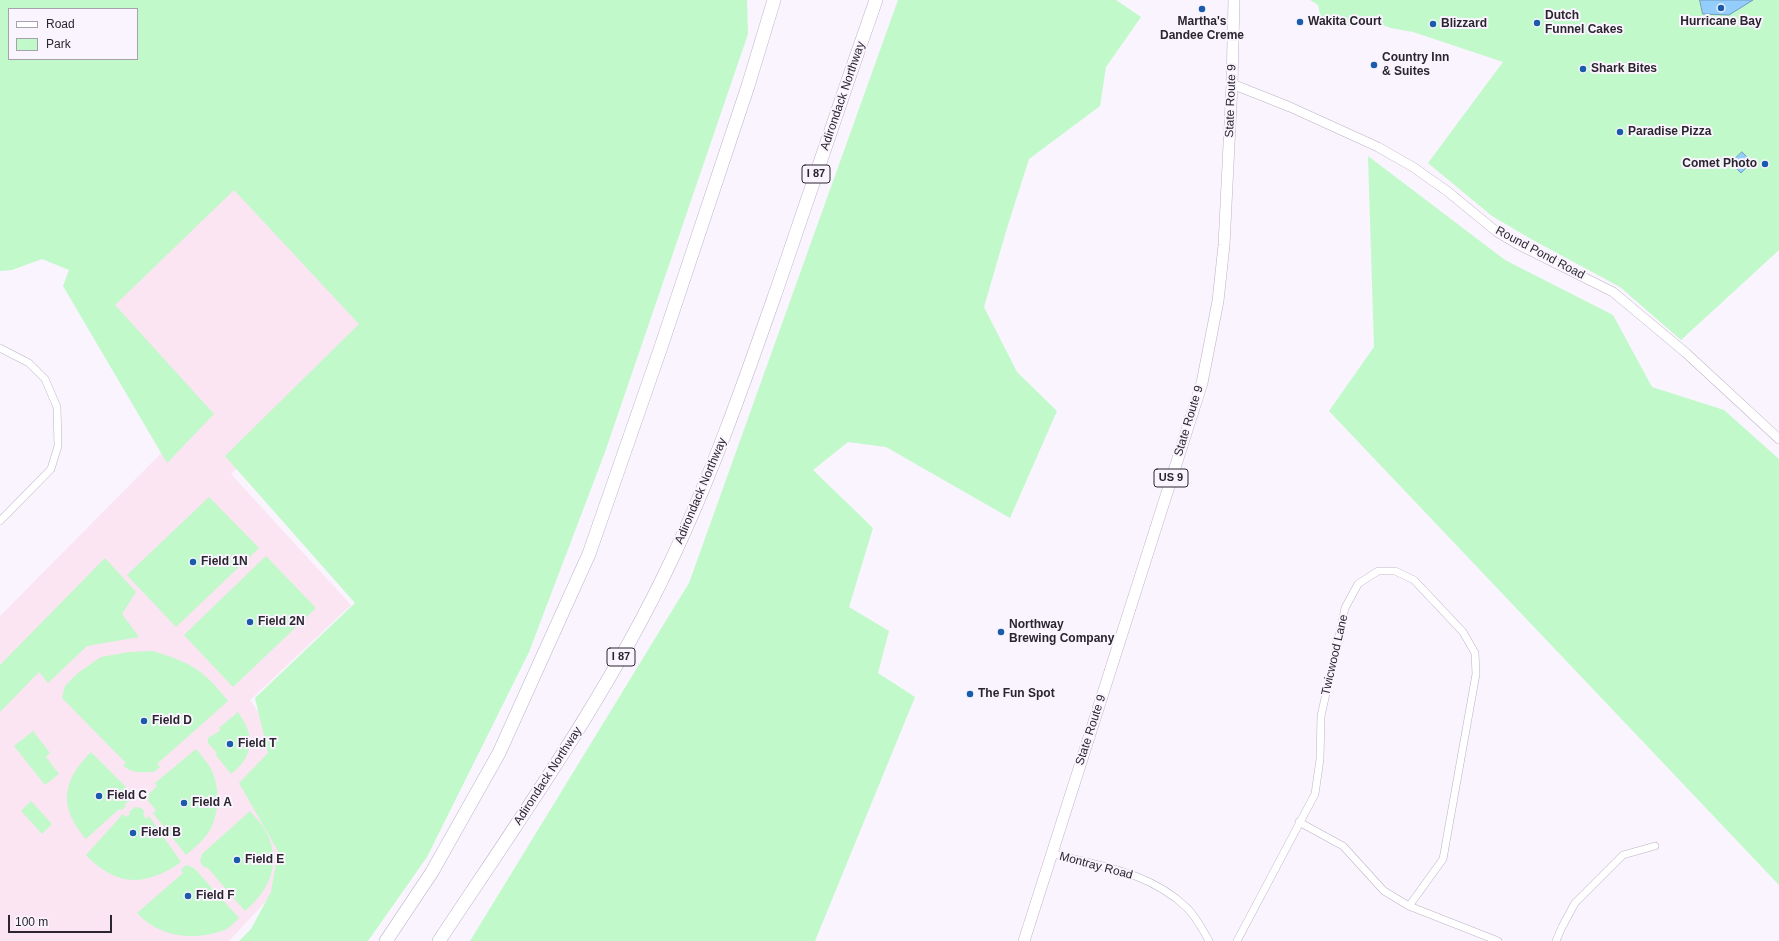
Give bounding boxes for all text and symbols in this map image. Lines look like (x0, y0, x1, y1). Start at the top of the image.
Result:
marker: Hurricane Bay (1716, 3, 1726, 13)
marker: Martha's Dandee Creme (1197, 4, 1207, 14)
legend (8, 8, 138, 60)
place label: Dutch Funnel Cakes (1545, 9, 1623, 37)
place label: Martha's Dandee Creme (1160, 15, 1244, 43)
place label: Wakita Court (1308, 15, 1382, 29)
place label: Hurricane Bay (1680, 15, 1762, 29)
text: Road (46, 17, 75, 31)
marker: Wakita Court (1295, 17, 1305, 27)
place label: Blizzard (1441, 17, 1487, 31)
marker: Dutch Funnel Cakes (1532, 18, 1542, 28)
marker: Blizzard (1428, 19, 1438, 29)
text: Park (46, 37, 71, 51)
street label: Adirondack Northway (818, 40, 868, 152)
place label: Country Inn & Suites (1382, 51, 1449, 79)
marker: Country Inn & Suites (1369, 60, 1379, 70)
place label: Shark Bites (1591, 62, 1657, 76)
street label: State Route 9 (1223, 64, 1239, 138)
marker: Shark Bites (1578, 64, 1588, 74)
place label: Paradise Pizza (1628, 125, 1711, 139)
marker: Paradise Pizza (1615, 127, 1625, 137)
place label: Comet Photo (1682, 157, 1757, 171)
marker: Comet Photo (1760, 159, 1770, 169)
road number: I 87 (802, 165, 830, 183)
street label: Round Pond Road (1493, 223, 1587, 283)
street label: State Route 9 (1171, 384, 1207, 458)
street label: Adirondack Northway (672, 436, 730, 546)
road number: US 9 (1154, 469, 1188, 487)
place label: Field 1N (201, 555, 248, 569)
marker: Field 1N (188, 557, 198, 567)
street label: Twicwood Lane (1319, 613, 1351, 697)
place label: Field 2N (258, 615, 305, 629)
marker: Field 2N (245, 617, 255, 627)
place label: Northway Brewing Company (1009, 618, 1114, 646)
marker: Northway Brewing Company (996, 627, 1006, 637)
road number: I 87 (607, 648, 635, 666)
place label: The Fun Spot (978, 687, 1055, 701)
marker: The Fun Spot (965, 689, 975, 699)
street label: State Route 9 (1073, 693, 1109, 767)
place label: Field D (152, 714, 192, 728)
marker: Field D (139, 716, 149, 726)
street label: Adirondack Northway (511, 724, 585, 828)
place label: Field T (238, 737, 277, 751)
marker: Field T (225, 739, 235, 749)
place label: Field C (107, 789, 147, 803)
marker: Field C (94, 791, 104, 801)
place label: Field A (192, 796, 232, 810)
marker: Field A (179, 798, 189, 808)
place label: Field B (141, 826, 181, 840)
marker: Field B (128, 828, 138, 838)
street label: Montray Road (1058, 849, 1134, 883)
place label: Field E (245, 853, 284, 867)
marker: Field E (232, 855, 242, 865)
place label: Field F (196, 889, 235, 903)
marker: Field F (183, 891, 193, 901)
scale bar (10, 907, 114, 933)
text: 100 m (15, 915, 48, 929)

